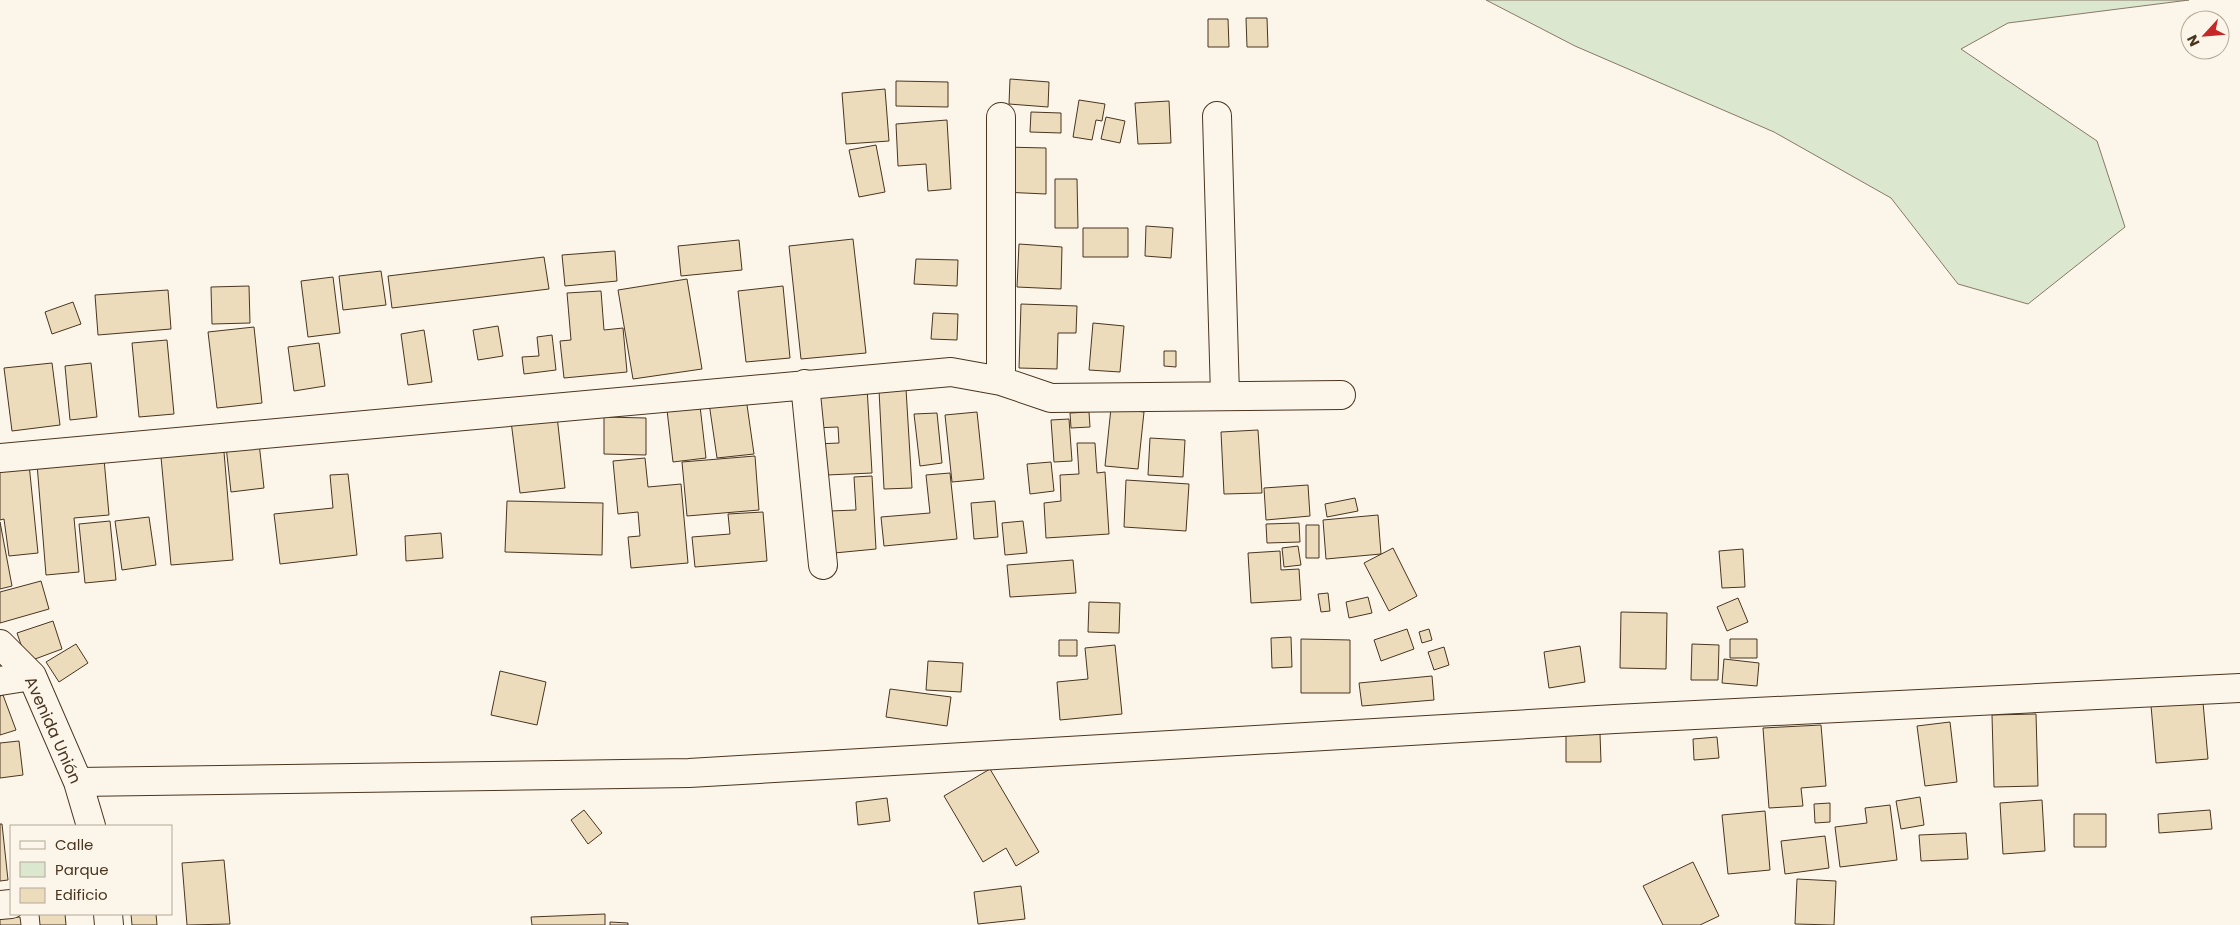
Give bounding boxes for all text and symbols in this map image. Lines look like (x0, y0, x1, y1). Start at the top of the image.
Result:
north arrow (2180, 10, 2230, 60)
text: N (2182, 32, 2205, 50)
street label: Avenida Unión (19, 673, 87, 787)
legend (10, 825, 172, 915)
text: Calle (55, 834, 93, 855)
text: Parque (55, 859, 108, 880)
text: Edificio (55, 884, 108, 905)

